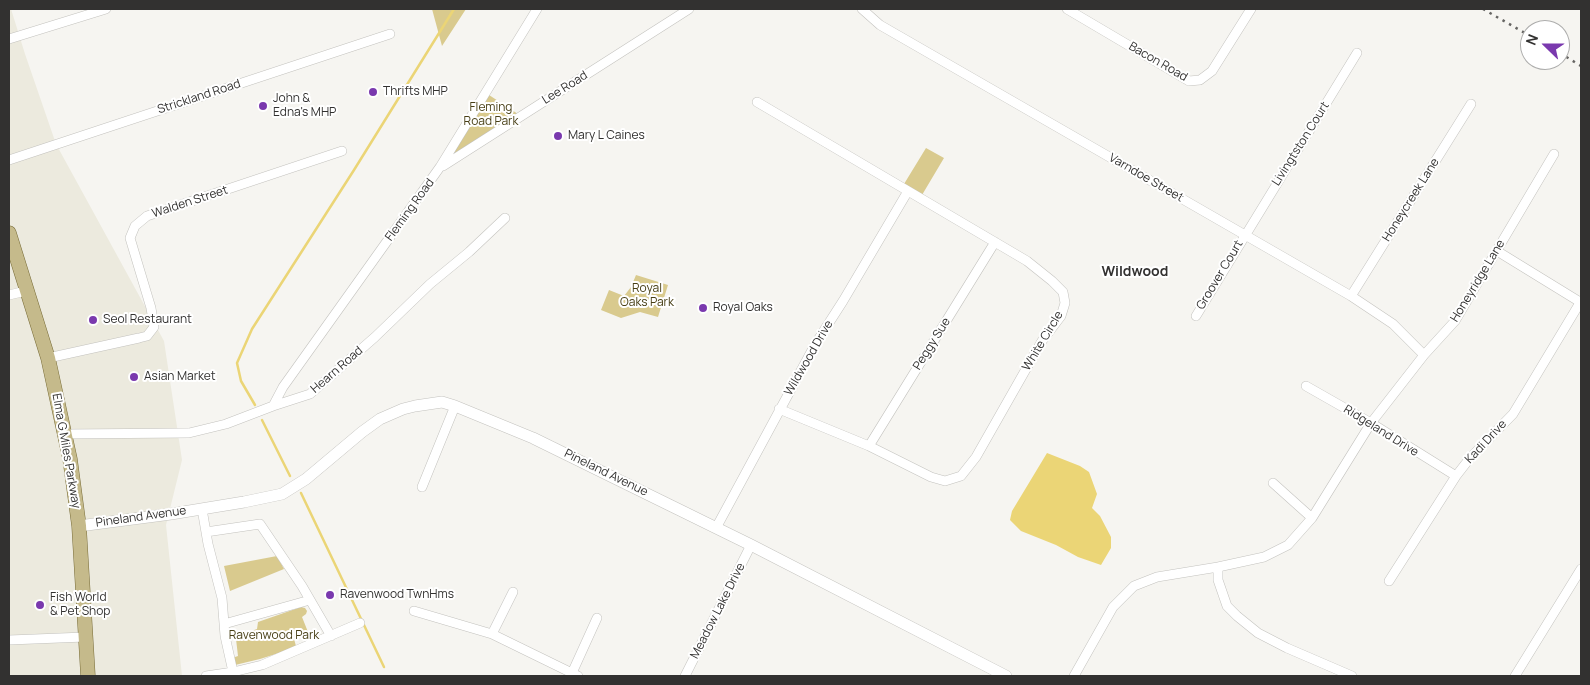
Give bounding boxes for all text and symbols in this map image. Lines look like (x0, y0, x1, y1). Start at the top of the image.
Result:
north arrow (1520, 20, 1570, 70)
text: N (1521, 31, 1542, 48)
street label: Bacon Road (1126, 39, 1190, 85)
street label: Lee Road (540, 68, 590, 108)
street label: Strickland Road (156, 77, 242, 117)
place label: Thrifts MHP (383, 85, 448, 99)
marker: Thrifts MHP (367, 86, 379, 98)
place label: John & Edna's MHP (273, 92, 336, 120)
street label: Livingtston Court (1269, 99, 1333, 189)
marker: John & Edna's MHP (257, 100, 269, 112)
park label: Fleming Road Park (464, 101, 518, 129)
place label: Mary L Caines (568, 129, 645, 143)
marker: Mary L Caines (552, 130, 564, 142)
street label: Varndoe Street (1106, 151, 1186, 205)
street label: Honeycreek Lane (1380, 156, 1442, 244)
street label: Fleming Road (383, 176, 437, 244)
street label: Walden Street (150, 183, 230, 221)
street label: Honeyridge Lane (1448, 237, 1508, 325)
street label: Groover Court (1194, 238, 1246, 312)
district label: Wildwood (1102, 264, 1168, 280)
park label: Royal Oaks Park (620, 282, 674, 310)
place label: Royal Oaks (713, 301, 773, 315)
marker: Royal Oaks (697, 302, 709, 314)
street label: White Circle (1020, 309, 1066, 373)
place label: Seol Restaurant (103, 313, 192, 327)
marker: Seol Restaurant (87, 314, 99, 326)
street label: Peggy Sue (910, 315, 954, 373)
street label: Wildwood Drive (782, 318, 836, 398)
street label: Hearn Road (308, 344, 366, 396)
place label: Asian Market (144, 370, 216, 384)
marker: Asian Market (128, 371, 140, 383)
street label: Elma G Miles Parkway (49, 392, 83, 510)
street label: Ridgeland Drive (1341, 402, 1421, 460)
street label: Kadi Drive (1462, 417, 1510, 467)
street label: Pineland Avenue (562, 447, 650, 499)
street label: Pineland Avenue (95, 504, 187, 530)
street label: Meadow Lake Drive (688, 561, 748, 661)
place label: Ravenwood TwnHms (340, 588, 454, 602)
marker: Ravenwood TwnHms (324, 589, 336, 601)
place label: Fish World & Pet Shop (50, 591, 110, 619)
marker: Fish World & Pet Shop (34, 599, 46, 611)
park label: Ravenwood Park (229, 629, 319, 643)

